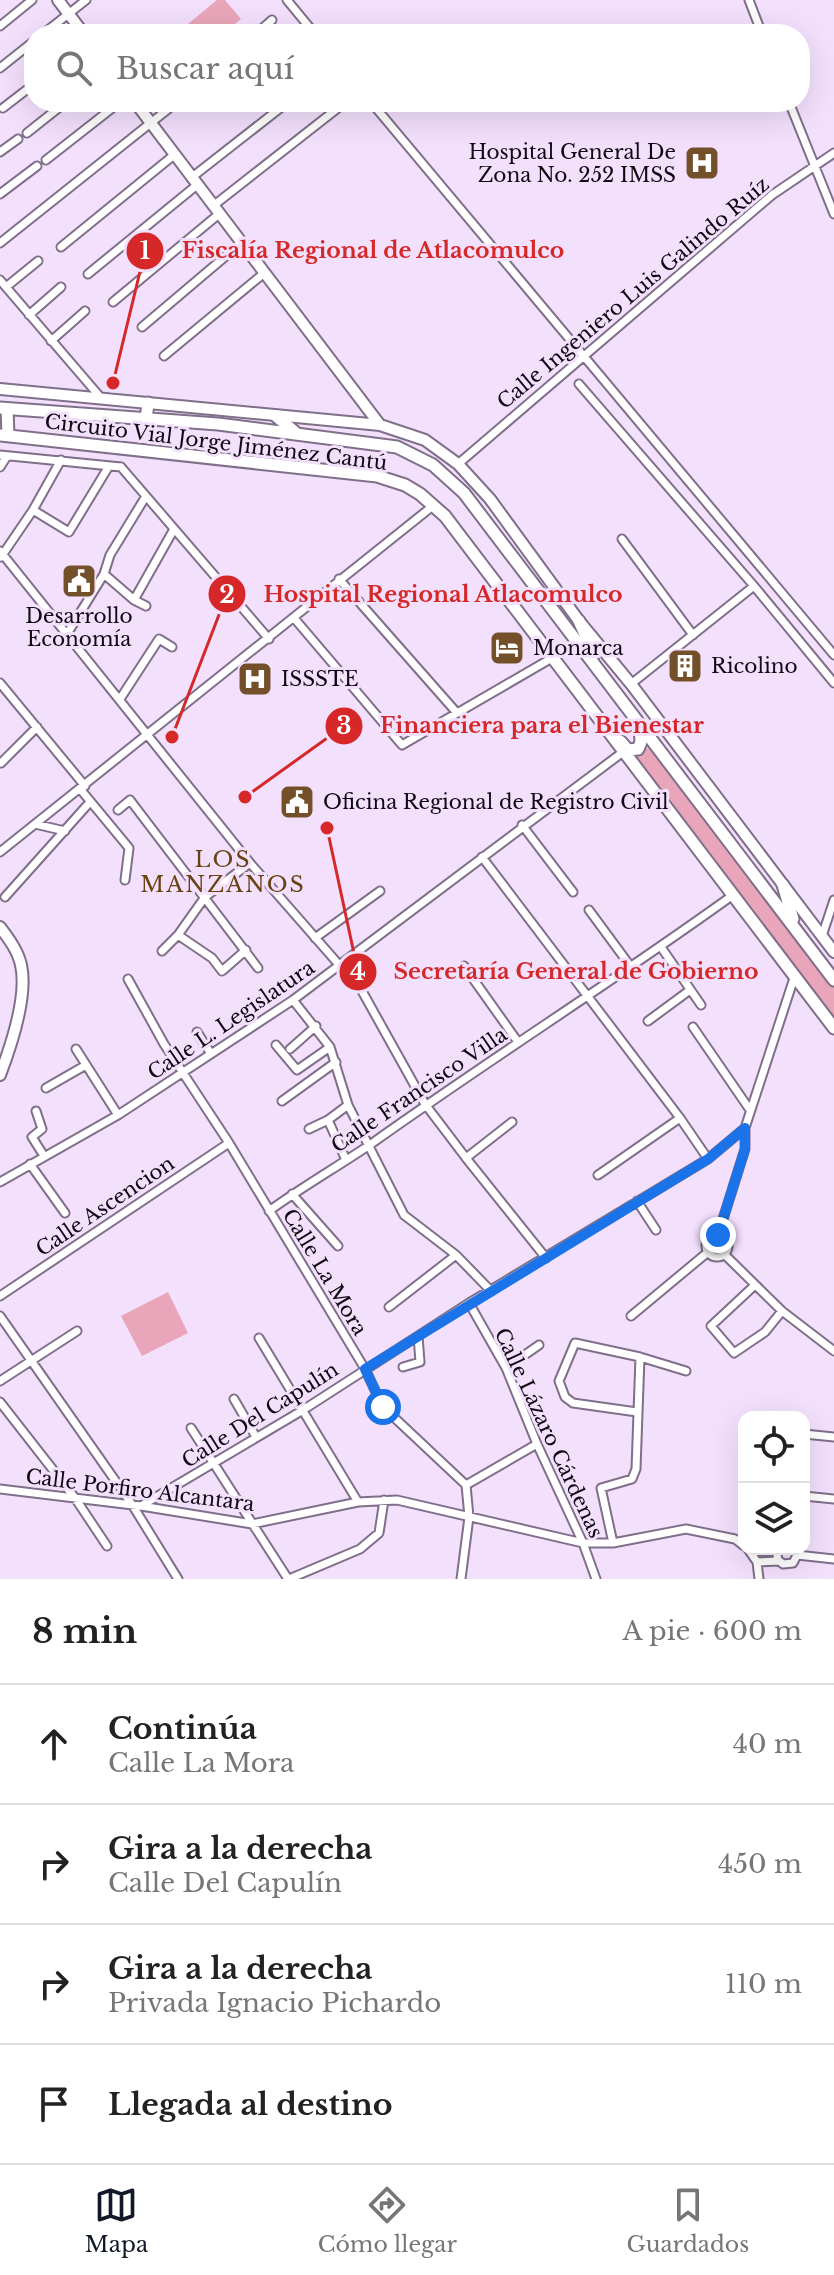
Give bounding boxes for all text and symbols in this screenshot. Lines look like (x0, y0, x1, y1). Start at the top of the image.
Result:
search box (24, 24, 810, 112)
icon: search (52, 46, 96, 90)
text: Buscar aquí (116, 50, 294, 87)
place label: Hospital General De Zona No. 252 IMSS (469, 140, 676, 187)
hospital icon: Hospital General De Zona No. 252 IMSS (683, 144, 721, 182)
street label: Calle Ingeniero Luis Galindo Ruíz (492, 172, 774, 414)
callout: Fiscalía Regional de Atlacomulco (125, 228, 580, 274)
text: 1 (140, 236, 150, 265)
text: Fiscalía Regional de Atlacomulco (182, 237, 564, 264)
street label: Circuito Vial Jorge Jiménez Cantú (43, 409, 389, 475)
public building icon: Desarrollo Economía (60, 562, 98, 600)
callout: Hospital Regional Atlacomulco (207, 571, 639, 617)
text: 2 (219, 580, 235, 609)
text: Hospital Regional Atlacomulco (263, 581, 623, 608)
place label: Desarrollo Economía (25, 604, 133, 651)
hotel icon: Monarca (488, 629, 526, 667)
place label: Monarca (533, 636, 624, 660)
building icon: Ricolino (666, 647, 704, 685)
place label: Ricolino (711, 654, 798, 678)
hospital icon: ISSSTE (236, 660, 274, 698)
place label: ISSSTE (281, 667, 358, 691)
callout: Financiera para el Bienestar (324, 703, 720, 749)
text: 3 (336, 711, 352, 740)
text: Financiera para el Bienestar (380, 712, 704, 739)
public building icon: Oficina Regional de Registro Civil (278, 783, 316, 821)
place label: Oficina Regional de Registro Civil (323, 790, 669, 814)
district label: LOS MANZANOS (140, 846, 306, 898)
callout: Secretaría General de Gobierno (338, 949, 775, 995)
street label: Calle L. Legislatura (143, 955, 320, 1085)
text: 4 (350, 957, 366, 986)
text: Secretaría General de Gobierno (393, 958, 759, 985)
street label: Calle Francisco Villa (327, 1022, 512, 1158)
street label: Calle Ascencion (31, 1151, 179, 1261)
street label: Calle La Mora (278, 1204, 373, 1340)
route end (700, 1217, 736, 1253)
street label: Calle Lázaro Cárdenas (490, 1324, 608, 1542)
street label: Calle Del Capulín (177, 1357, 343, 1473)
route start (365, 1389, 401, 1425)
map controls (738, 1411, 810, 1555)
button: locate (738, 1411, 810, 1483)
street label: Calle Porfiro Alcantara (24, 1464, 257, 1516)
button: layers (738, 1483, 810, 1555)
text: 8 min (32, 1610, 137, 1652)
text: A pie · 600 m (623, 1615, 802, 1647)
text: Continúa (108, 1710, 257, 1747)
icon: ahead (32, 1722, 76, 1766)
text: 40 m (733, 1728, 802, 1760)
text: Calle La Mora (108, 1747, 294, 1779)
text: Gira a la derecha (108, 1830, 373, 1867)
icon: right (32, 1842, 76, 1886)
text: 450 m (718, 1848, 802, 1880)
text: Calle Del Capulín (108, 1867, 342, 1899)
text: Gira a la derecha (108, 1950, 373, 1987)
icon: right (32, 1962, 76, 2006)
text: 110 m (725, 1968, 802, 2000)
text: Privada Ignacio Pichardo (108, 1987, 441, 2019)
icon: arrive (32, 2082, 76, 2126)
text: Llegada al destino (108, 2086, 393, 2123)
tab: Mapa (85, 2183, 148, 2258)
tab: Cómo llegar (318, 2183, 457, 2258)
tab: Guardados (627, 2183, 749, 2258)

